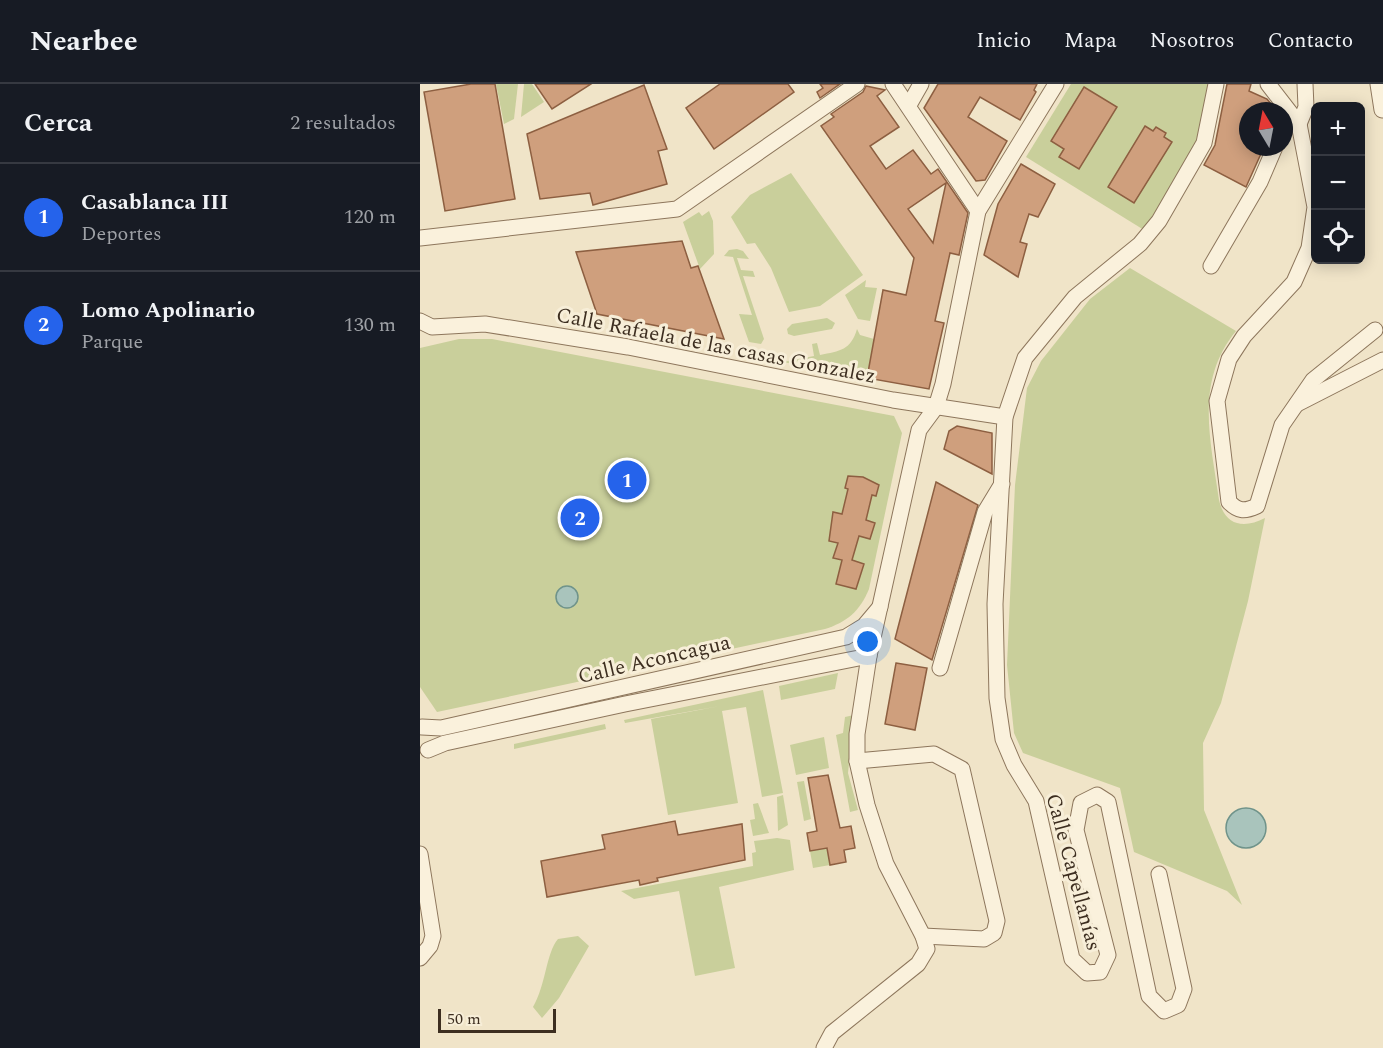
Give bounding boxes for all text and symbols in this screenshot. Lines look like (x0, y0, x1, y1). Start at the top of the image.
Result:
text: Nearbee (30, 20, 138, 63)
text: Inicio (976, 25, 1031, 57)
text: Mapa (1064, 25, 1117, 57)
text: Nosotros (1150, 25, 1235, 57)
text: Contacto (1268, 25, 1353, 57)
north arrow (1239, 102, 1293, 156)
map controls (1311, 102, 1365, 264)
button: + (1311, 102, 1365, 156)
text: Cerca (24, 103, 92, 143)
text: 2 resultados (290, 108, 396, 138)
button: − (1311, 156, 1365, 210)
text: Casablanca III (81, 186, 229, 219)
text: 1 (38, 202, 49, 232)
text: 120 m (344, 202, 396, 232)
button: locate (1311, 210, 1365, 264)
text: Deportes (81, 219, 162, 249)
text: Lomo Apolinario (81, 294, 255, 327)
street label: Calle Rafaela de las casas Gonzalez (553, 299, 878, 393)
text: 2 (38, 310, 49, 340)
text: 130 m (344, 310, 396, 340)
text: Parque (81, 327, 143, 357)
pin: 1 (608, 458, 646, 502)
pin: 2 (560, 496, 600, 540)
street label: Calle Aconcagua (575, 627, 734, 693)
your location (853, 627, 882, 656)
street label: Calle Capellanías (1037, 790, 1109, 954)
scale bar (438, 1006, 556, 1034)
text: 50 m (447, 1007, 481, 1031)

